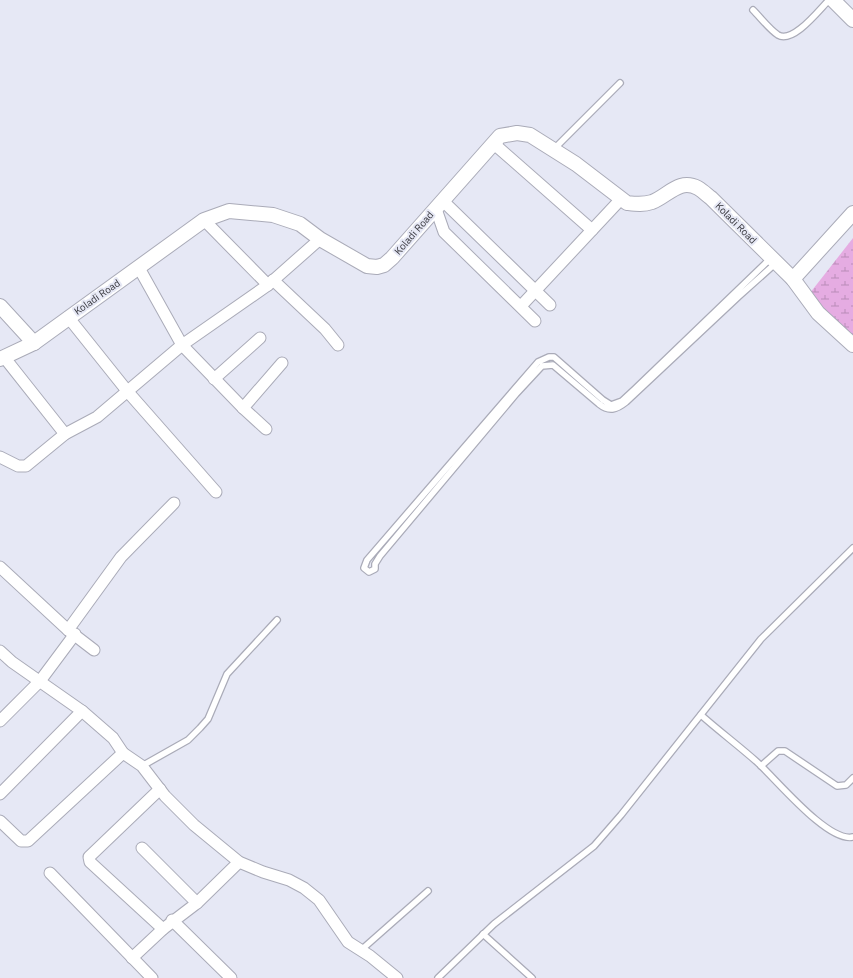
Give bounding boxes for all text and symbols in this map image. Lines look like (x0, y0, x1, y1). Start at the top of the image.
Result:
street label: Koladi Road (713, 200, 759, 246)
street label: Koladi Road (392, 209, 436, 257)
street label: Koladi Road (71, 276, 123, 318)

